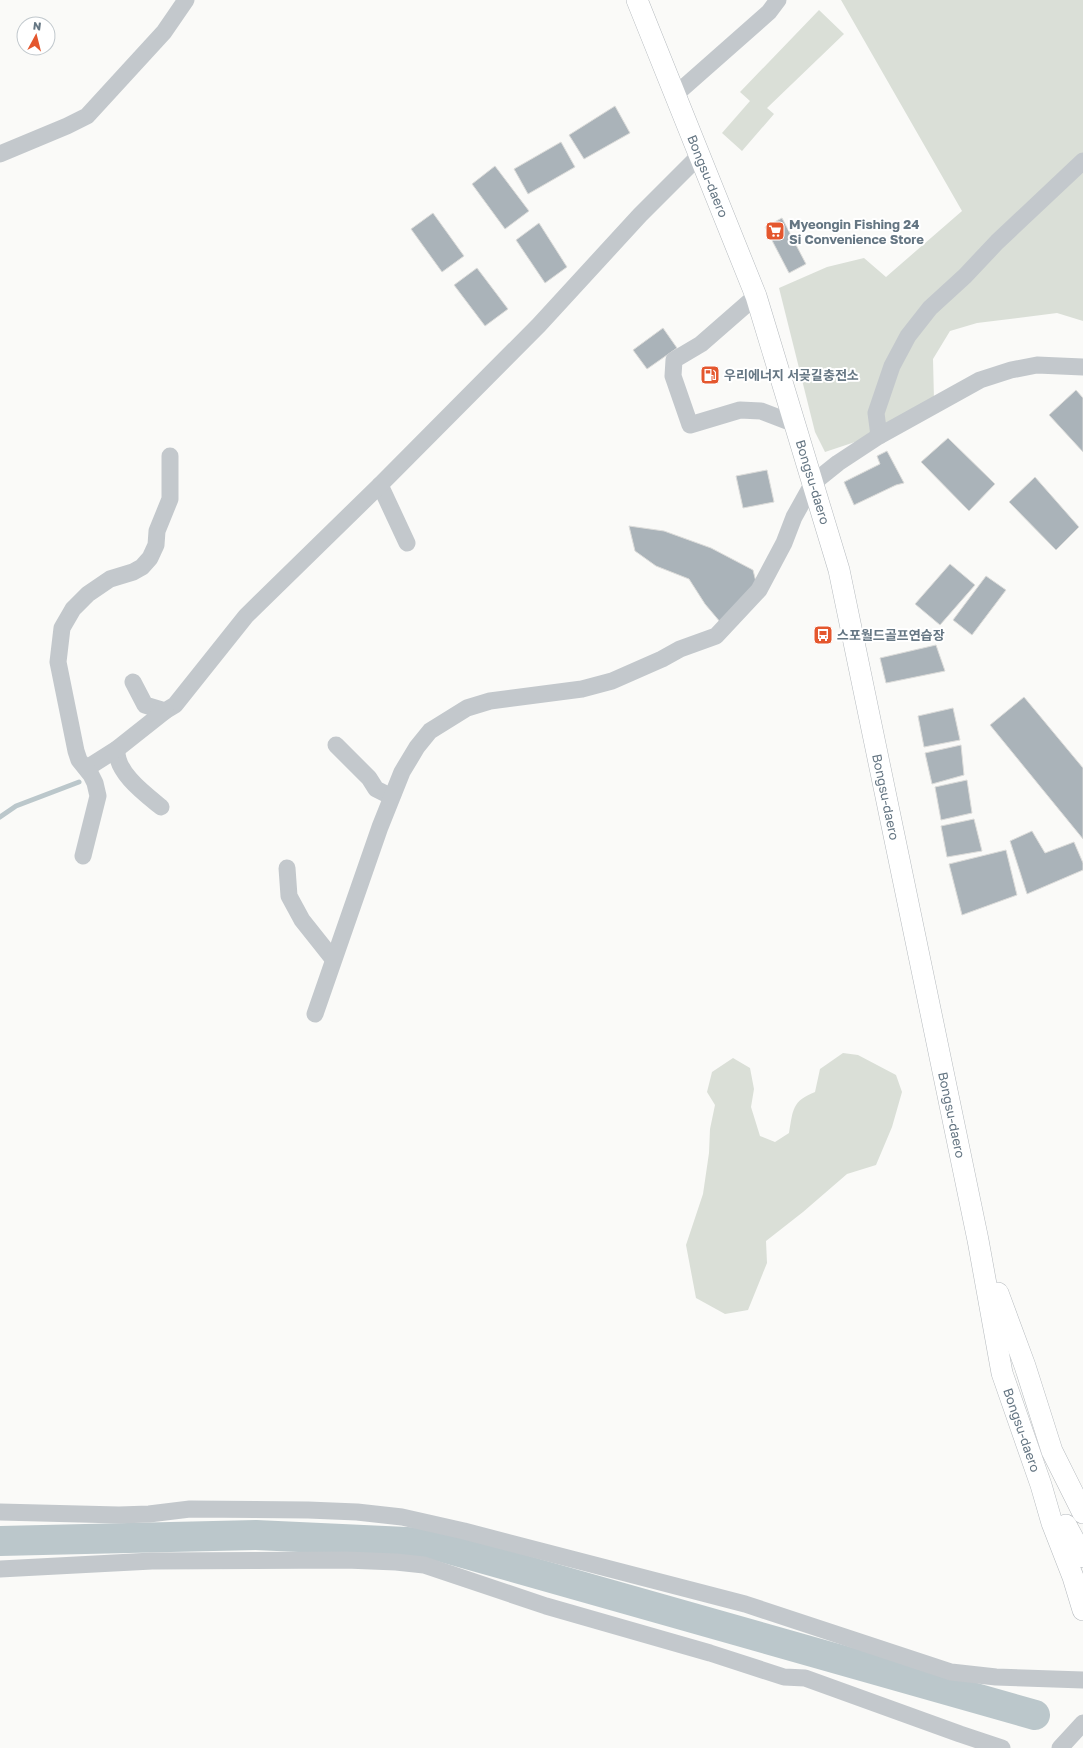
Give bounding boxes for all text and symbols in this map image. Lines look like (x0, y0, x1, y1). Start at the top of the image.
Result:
north arrow (16, 16, 56, 56)
text: N (32, 19, 42, 33)
street label: Bongsu-daero (684, 132, 732, 220)
place label: Myeongin Fishing 24 Si Convenience Store (789, 216, 924, 247)
supermarket icon: Myeongin Fishing 24 Si Convenience Store (764, 220, 786, 242)
fuel station icon: 우리에너지 서곶길충전소 (699, 364, 721, 386)
place label: 우리에너지 서곶길충전소 (724, 367, 859, 383)
street label: Bongsu-daero (793, 438, 834, 527)
bus stop icon: 스포월드골프연습장 (812, 624, 834, 646)
place label: 스포월드골프연습장 (837, 627, 945, 643)
street label: Bongsu-daero (869, 752, 903, 842)
street label: Bongsu-daero (935, 1070, 969, 1160)
street label: Bongsu-daero (1000, 1386, 1044, 1474)

